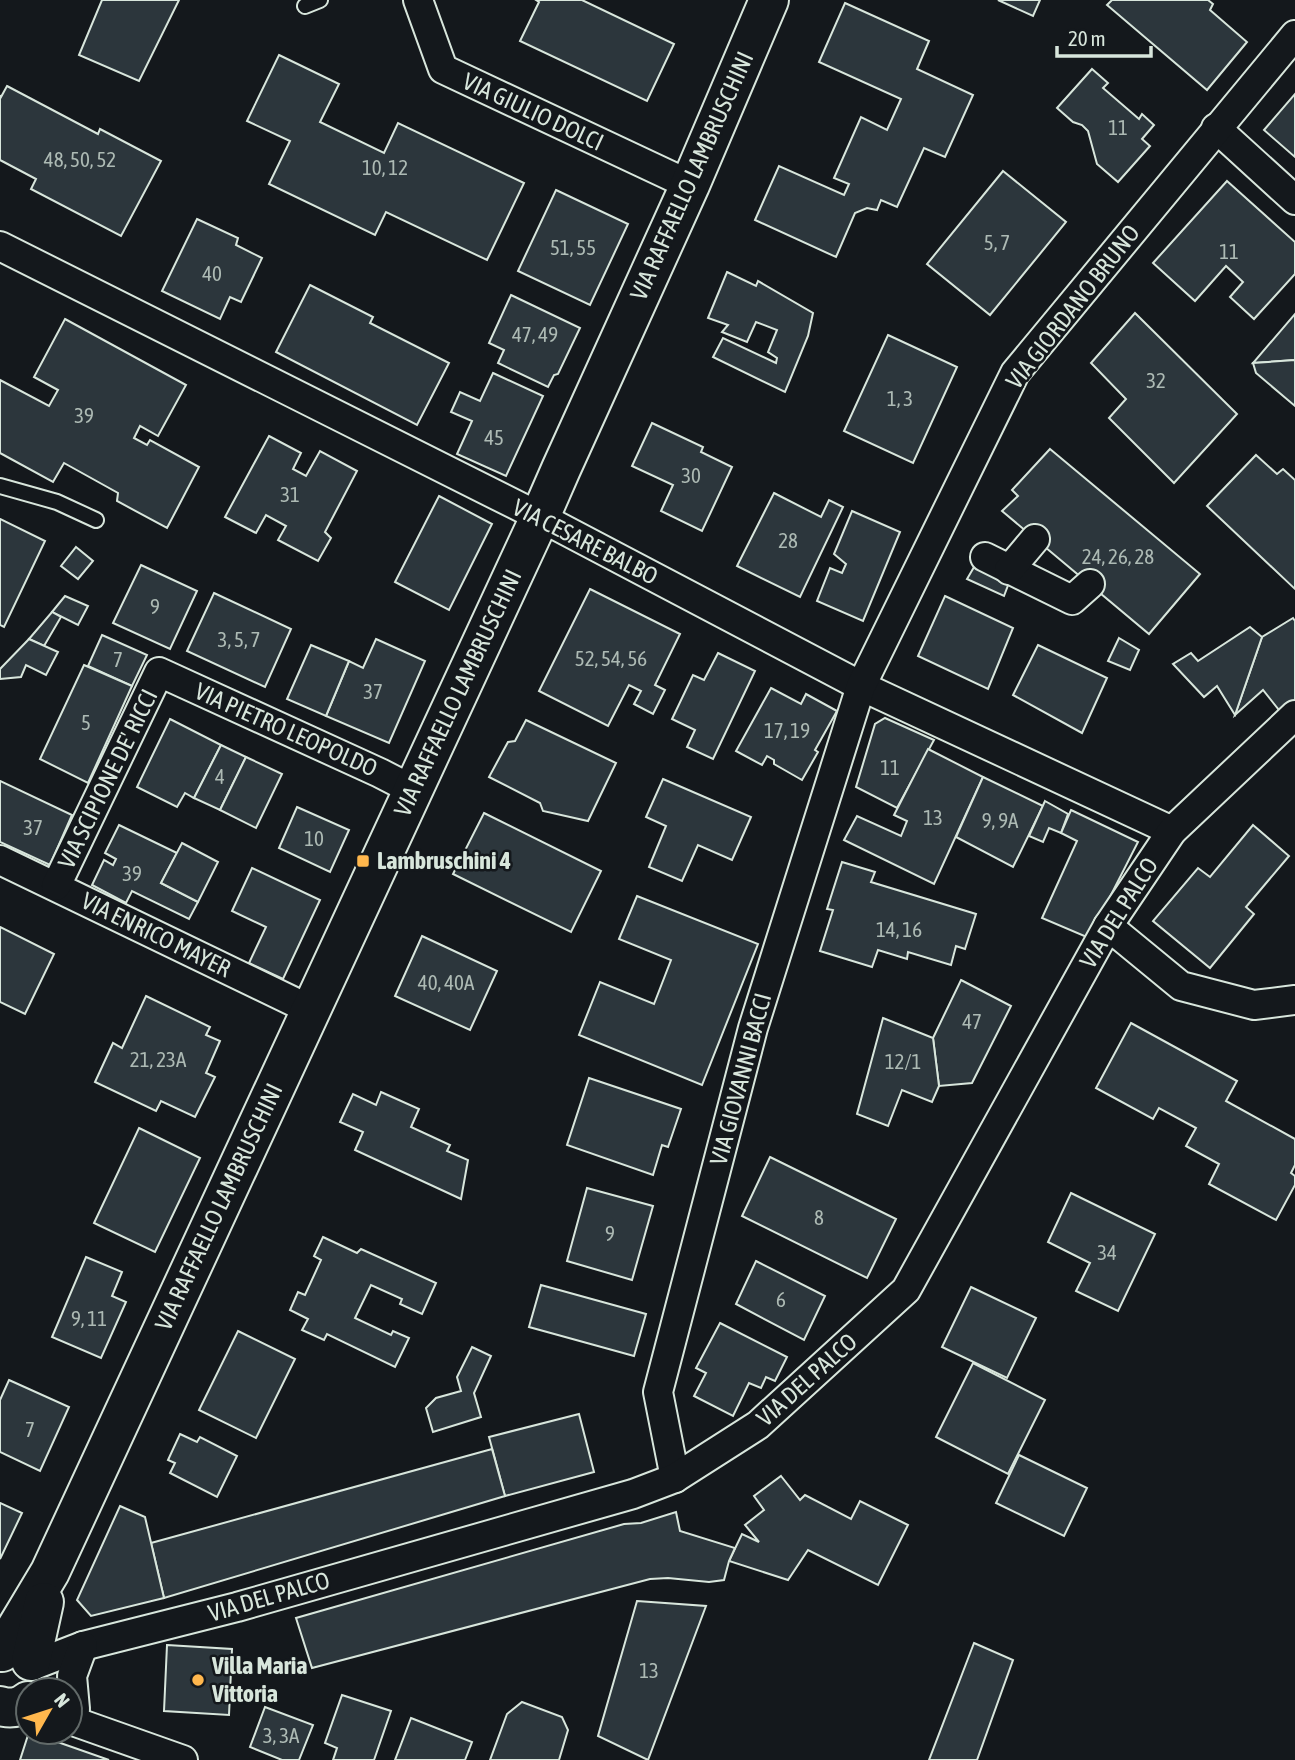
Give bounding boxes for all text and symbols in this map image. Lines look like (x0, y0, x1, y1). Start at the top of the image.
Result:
scale bar (1057, 14, 1152, 58)
text: 20 m (1068, 26, 1106, 50)
street label: VIA RAFFAELLO LAMBRUSCHINI (625, 48, 759, 304)
street label: VIA GIULIO DOLCI (459, 67, 608, 156)
house number: 11 (1108, 115, 1128, 139)
house number: 48, 50, 52 (44, 147, 116, 171)
house number: 10, 12 (362, 155, 408, 179)
street label: VIA GIORDANO BRUNO (1000, 220, 1145, 394)
house number: 5, 7 (984, 230, 1010, 254)
house number: 51, 55 (550, 235, 596, 259)
house number: 11 (1219, 239, 1239, 263)
house number: 40 (202, 261, 222, 285)
house number: 47, 49 (512, 322, 558, 346)
house number: 32 (1146, 368, 1166, 392)
house number: 1, 3 (887, 386, 913, 410)
house number: 39 (74, 403, 94, 427)
house number: 45 (484, 425, 504, 449)
house number: 30 (681, 463, 701, 487)
house number: 31 (280, 482, 300, 506)
street label: VIA CESARE BALBO (508, 493, 662, 590)
house number: 28 (778, 528, 798, 552)
house number: 24, 26, 28 (1082, 544, 1154, 568)
street label: VIA RAFFAELLO LAMBRUSCHINI (389, 565, 527, 820)
house number: 9 (150, 594, 160, 618)
house number: 3, 5, 7 (218, 627, 260, 651)
house number: 52, 54, 56 (575, 646, 647, 670)
house number: 7 (113, 647, 123, 671)
street label: VIA PIETRO LEOPOLDO (191, 677, 382, 782)
house number: 37 (363, 679, 383, 703)
street label: VIA SCIPIONE DE' RICCI (53, 685, 163, 873)
house number: 5 (81, 710, 91, 734)
house number: 17, 19 (764, 718, 810, 742)
house number: 11 (880, 755, 900, 779)
house number: 4 (215, 764, 225, 788)
house number: 13 (923, 805, 943, 829)
house number: 9, 9A (982, 808, 1019, 832)
house number: 37 (23, 815, 43, 839)
house number: 10 (304, 826, 324, 850)
place label: Lambruschini 4 (377, 847, 511, 874)
marker: Lambruschini 4 (355, 853, 371, 869)
street label: VIA DEL PALCO (1074, 853, 1163, 973)
house number: 39 (122, 861, 142, 885)
street label: VIA ENRICO MAYER (77, 887, 235, 982)
house number: 14, 16 (876, 917, 922, 941)
house number: 40, 40A (418, 970, 475, 994)
street label: VIA GIOVANNI BACCI (705, 990, 776, 1168)
house number: 47 (962, 1009, 982, 1033)
house number: 21, 23A (130, 1047, 187, 1071)
house number: 12/1 (885, 1049, 921, 1073)
street label: VIA RAFFAELLO LAMBRUSCHINI (150, 1079, 288, 1334)
house number: 8 (814, 1205, 824, 1229)
house number: 9 (605, 1221, 615, 1245)
house number: 34 (1097, 1240, 1117, 1264)
house number: 6 (776, 1287, 786, 1311)
house number: 9, 11 (71, 1306, 107, 1330)
street label: VIA DEL PALCO (751, 1328, 862, 1431)
house number: 7 (25, 1417, 35, 1441)
street label: VIA DEL PALCO (205, 1566, 333, 1627)
place label: Villa Maria Vittoria (211, 1652, 307, 1707)
house number: 13 (639, 1658, 659, 1682)
marker: Villa Maria Vittoria (190, 1672, 206, 1688)
north arrow (14, 1676, 84, 1746)
text: N (50, 1689, 74, 1712)
house number: 3, 3A (263, 1723, 300, 1747)

